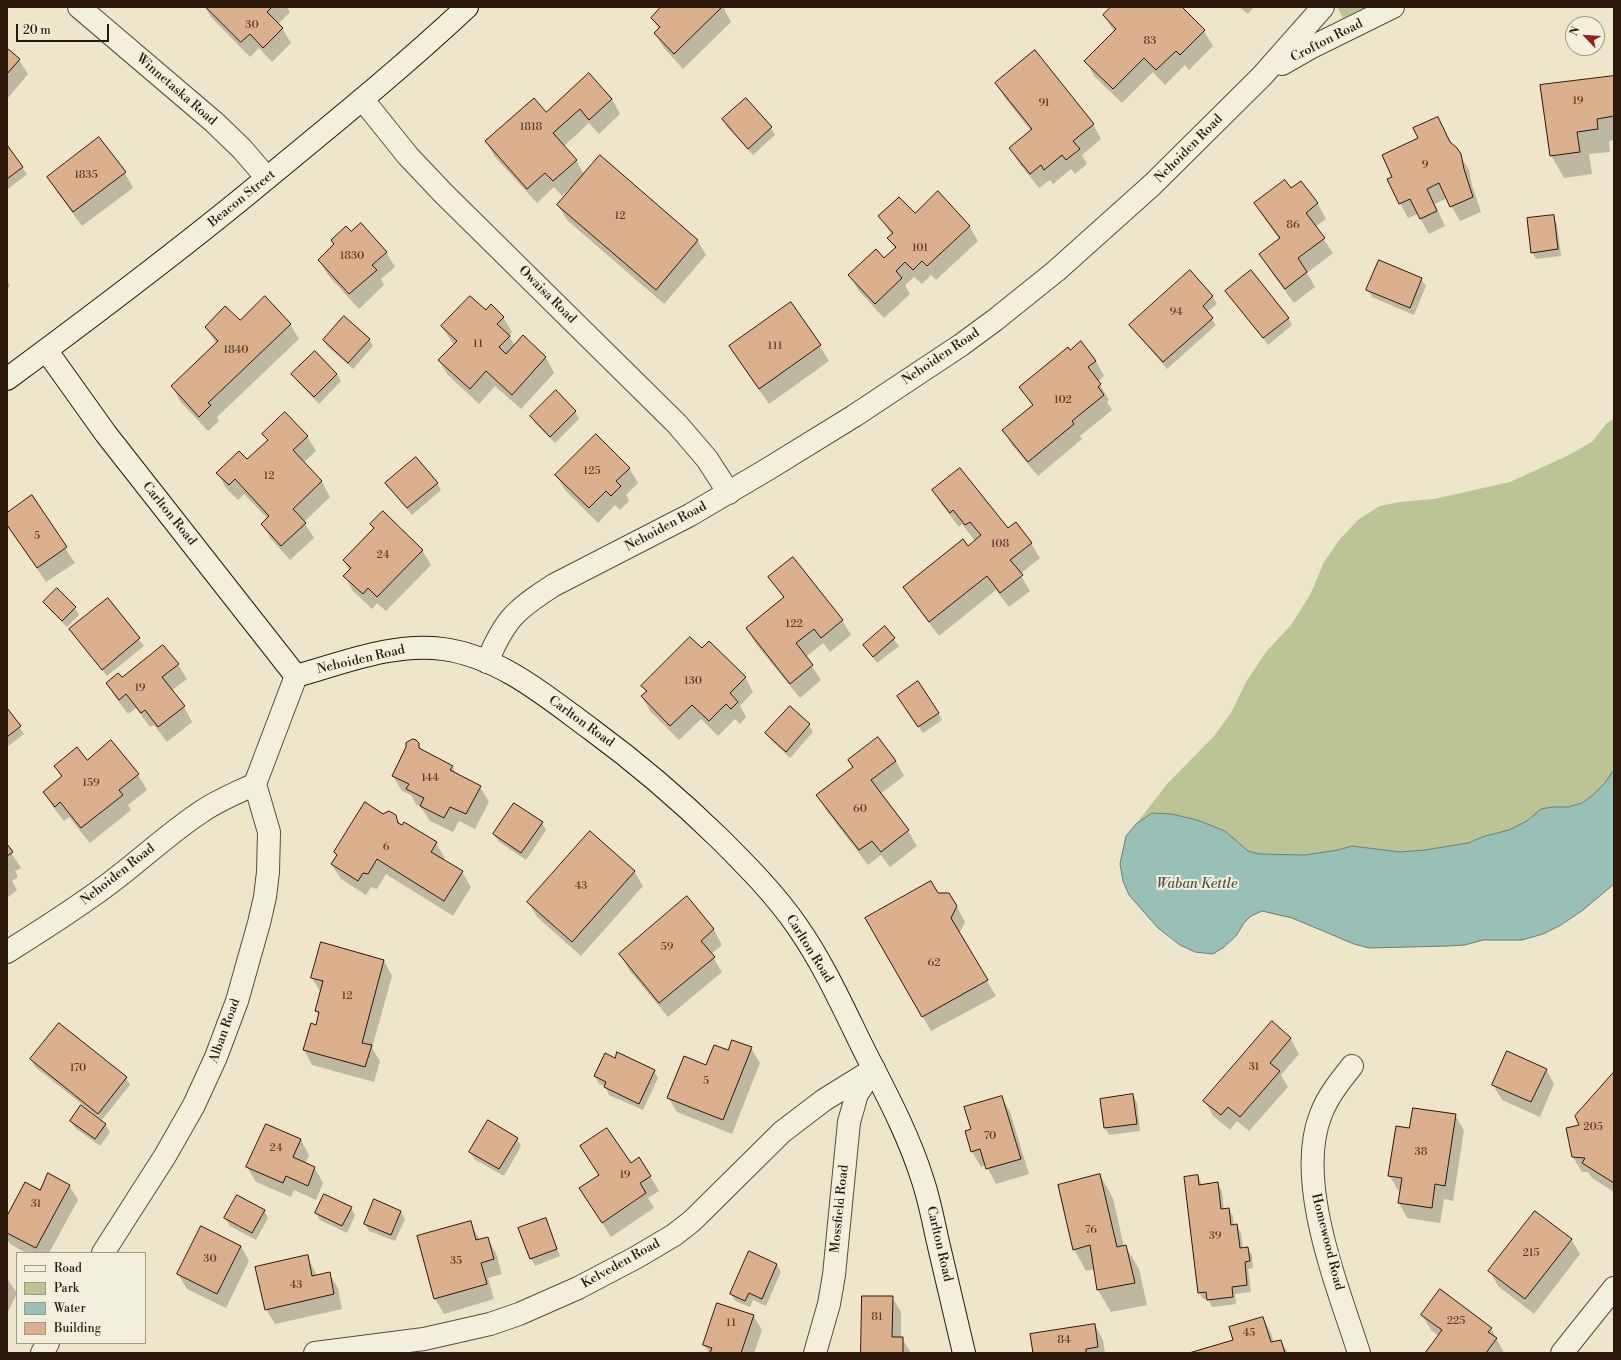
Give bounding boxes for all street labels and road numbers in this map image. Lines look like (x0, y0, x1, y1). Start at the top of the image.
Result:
street label: Crofton Road (1288, 16, 1366, 66)
street label: Winnetaska Road (133, 51, 219, 129)
street label: Nehoiden Road (1152, 112, 1226, 186)
street label: Beacon Street (205, 167, 279, 231)
street label: Owaisa Road (515, 263, 579, 327)
street label: Nehoiden Road (899, 325, 983, 389)
street label: Carlton Road (139, 479, 199, 549)
street label: Nehoiden Road (623, 499, 709, 555)
street label: Nehoiden Road (315, 642, 407, 678)
street label: Carlton Road (545, 693, 617, 751)
street label: Nehoiden Road (78, 841, 158, 909)
street label: Carlton Road (782, 912, 836, 986)
street label: Alban Road (206, 997, 244, 1065)
street label: Mossfield Road (828, 1164, 852, 1254)
street label: Homewood Road (1307, 1192, 1347, 1292)
street label: Carlton Road (923, 1205, 955, 1283)
street label: Kelveden Road (579, 1236, 663, 1292)

